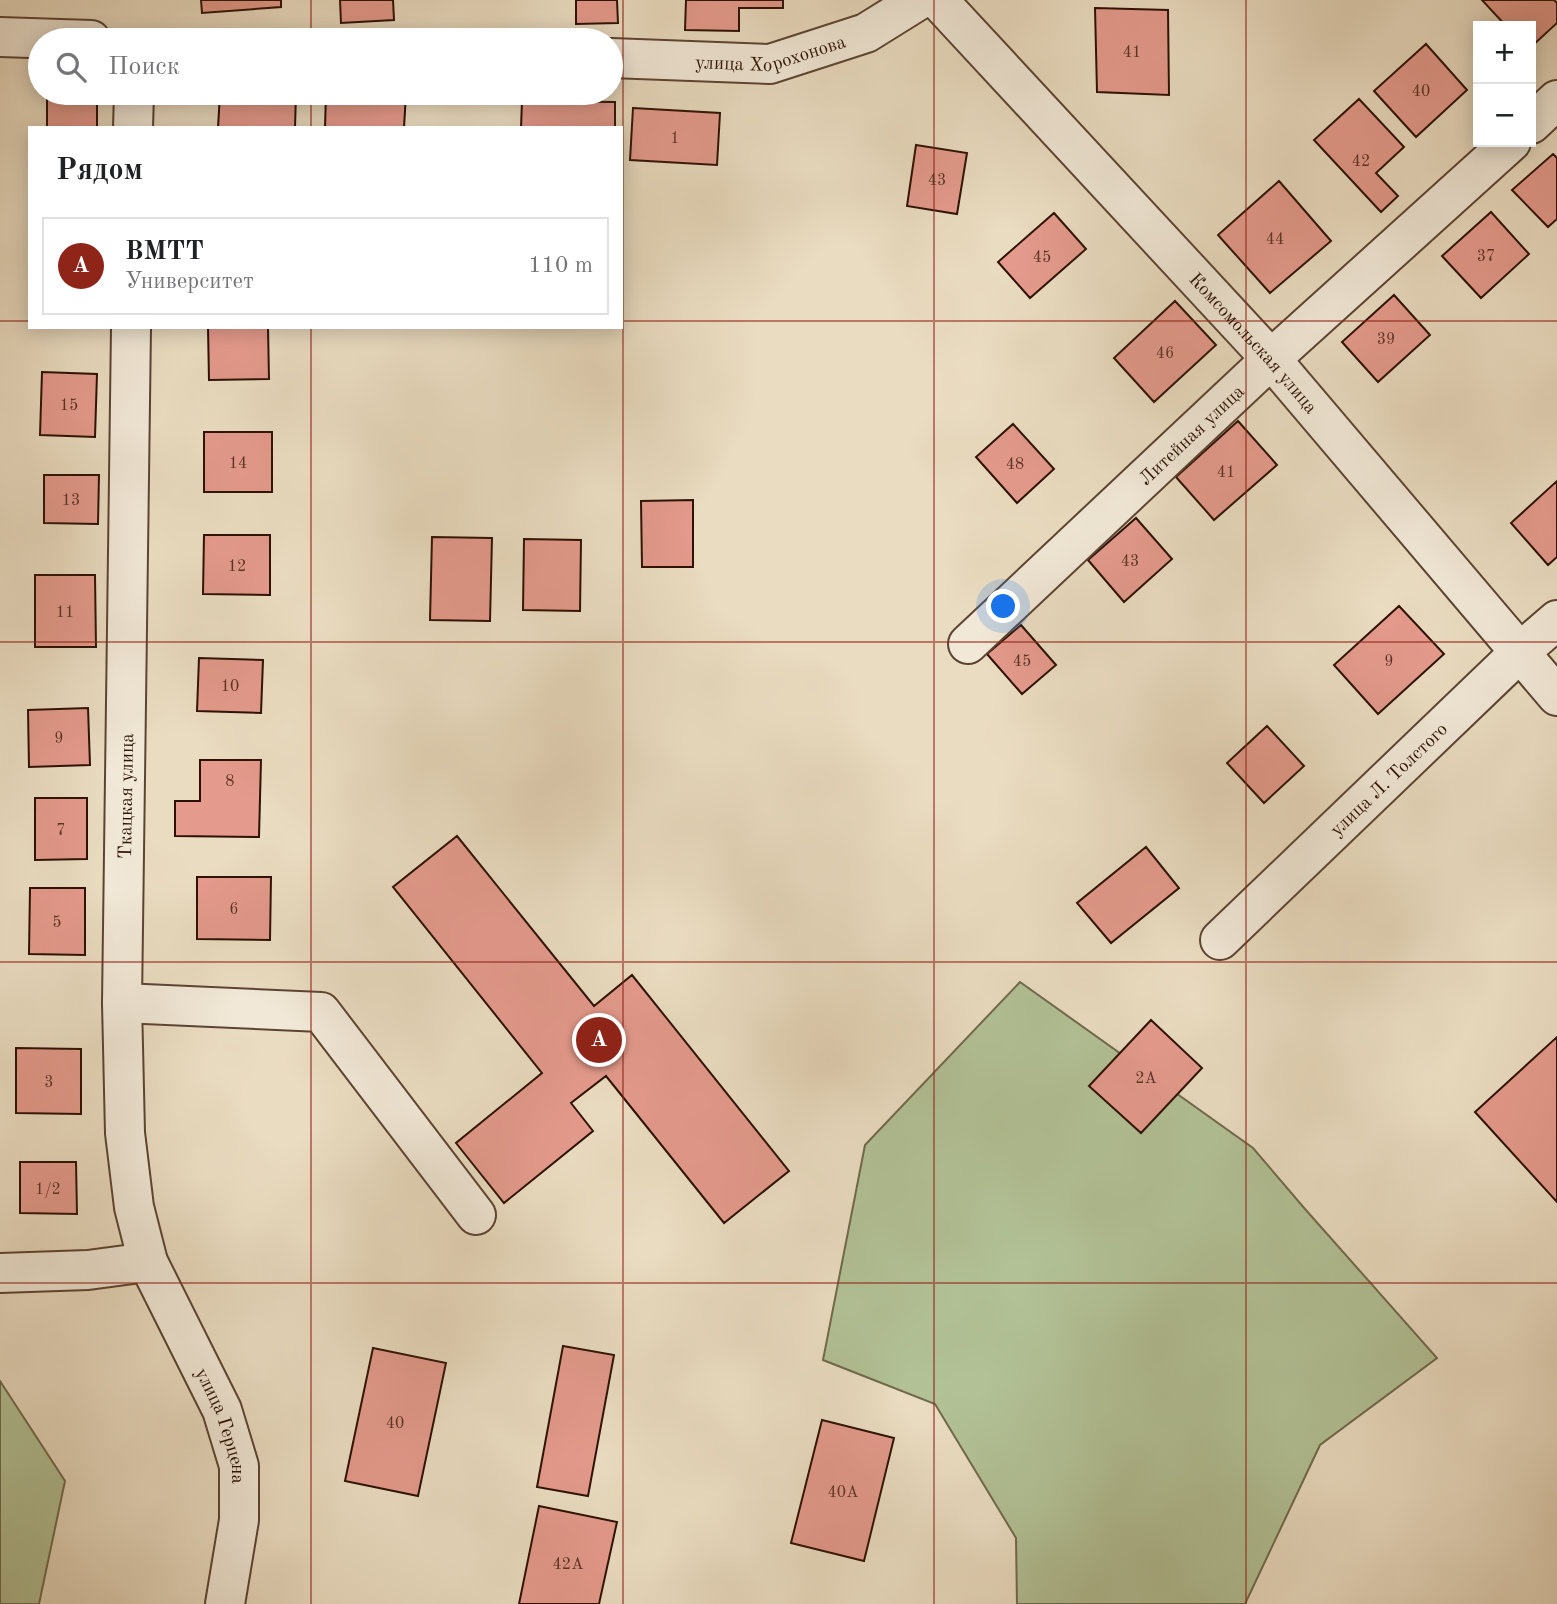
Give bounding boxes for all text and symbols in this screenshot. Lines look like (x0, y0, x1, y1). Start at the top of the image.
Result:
map controls (1473, 21, 1536, 147)
button: + (1473, 21, 1536, 84)
search box (28, 28, 623, 105)
street label: улица Хорохонова (695, 33, 849, 76)
house number: 41 (1123, 45, 1141, 61)
icon: search (52, 48, 90, 86)
text: Поиск (108, 54, 180, 80)
house number: 40 (1412, 84, 1430, 100)
button: − (1473, 84, 1536, 147)
house number: 1 (670, 131, 680, 147)
house number: 42 (1352, 154, 1370, 170)
text: Рядом (56, 156, 143, 186)
house number: 43 (928, 173, 946, 189)
house number: 44 (1266, 232, 1284, 248)
text: ВМТТ (125, 239, 204, 265)
house number: 37 (1477, 249, 1495, 265)
house number: 45 (1033, 250, 1051, 266)
text: A (72, 254, 90, 277)
text: 110 m (528, 254, 593, 277)
text: Университет (125, 270, 254, 293)
street label: Комсомольская улица (1184, 270, 1320, 419)
house number: 39 (1377, 332, 1395, 348)
house number: 46 (1156, 346, 1174, 362)
street label: Литейная улица (1136, 382, 1249, 490)
house number: 15 (60, 398, 78, 414)
house number: 14 (229, 456, 247, 472)
house number: 48 (1006, 457, 1024, 473)
house number: 41 (1217, 465, 1235, 481)
house number: 13 (62, 493, 80, 509)
house number: 43 (1121, 554, 1139, 570)
house number: 12 (228, 559, 246, 575)
your location (986, 589, 1020, 623)
house number: 11 (56, 605, 74, 621)
house number: 45 (1013, 654, 1031, 670)
house number: 9 (1384, 654, 1394, 670)
house number: 10 (221, 679, 239, 695)
street label: улица Л. Толстого (1328, 720, 1452, 841)
house number: 9 (54, 731, 64, 747)
street label: Ткацкая улица (117, 732, 138, 859)
house number: 8 (225, 774, 235, 790)
house number: 7 (56, 823, 66, 839)
house number: 6 (229, 902, 239, 918)
house number: 5 (52, 915, 62, 931)
pin: A (576, 1014, 622, 1066)
house number: 2А (1135, 1071, 1157, 1087)
house number: 3 (44, 1075, 54, 1091)
house number: 1/2 (35, 1182, 61, 1198)
street label: улица Герцена (191, 1366, 246, 1484)
house number: 40 (386, 1416, 404, 1432)
house number: 40А (828, 1485, 858, 1501)
house number: 42А (553, 1557, 583, 1573)

